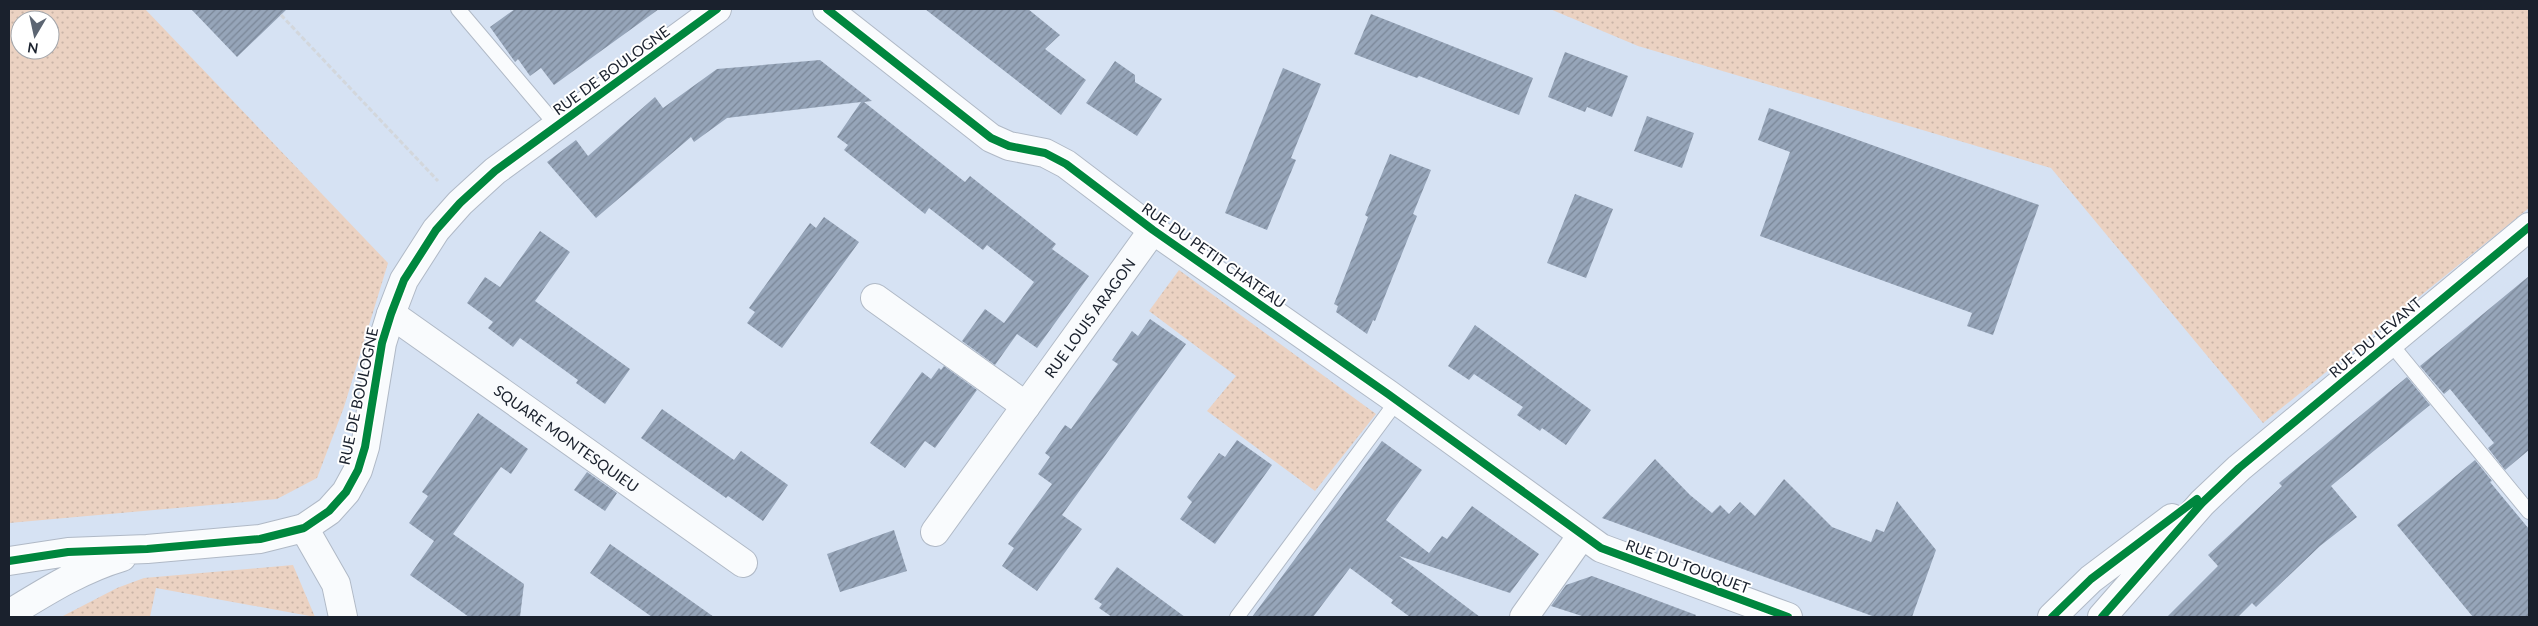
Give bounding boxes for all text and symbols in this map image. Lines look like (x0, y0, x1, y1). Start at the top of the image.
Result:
north arrow (10, 10, 60, 60)
street label: RUE DE BOULOGNE (549, 22, 673, 118)
text: N (26, 39, 40, 58)
street label: RUE DU PETIT CHATEAU (1139, 199, 1289, 311)
street label: RUE LOUIS ARAGON (1040, 255, 1139, 381)
street label: RUE DU LEVANT (2325, 293, 2425, 381)
street label: RUE DE BOULOGNE (335, 326, 381, 466)
street label: SQUARE MONTESQUIEU (491, 381, 642, 495)
street label: RUE DU TOUQUET (1624, 535, 1753, 597)

